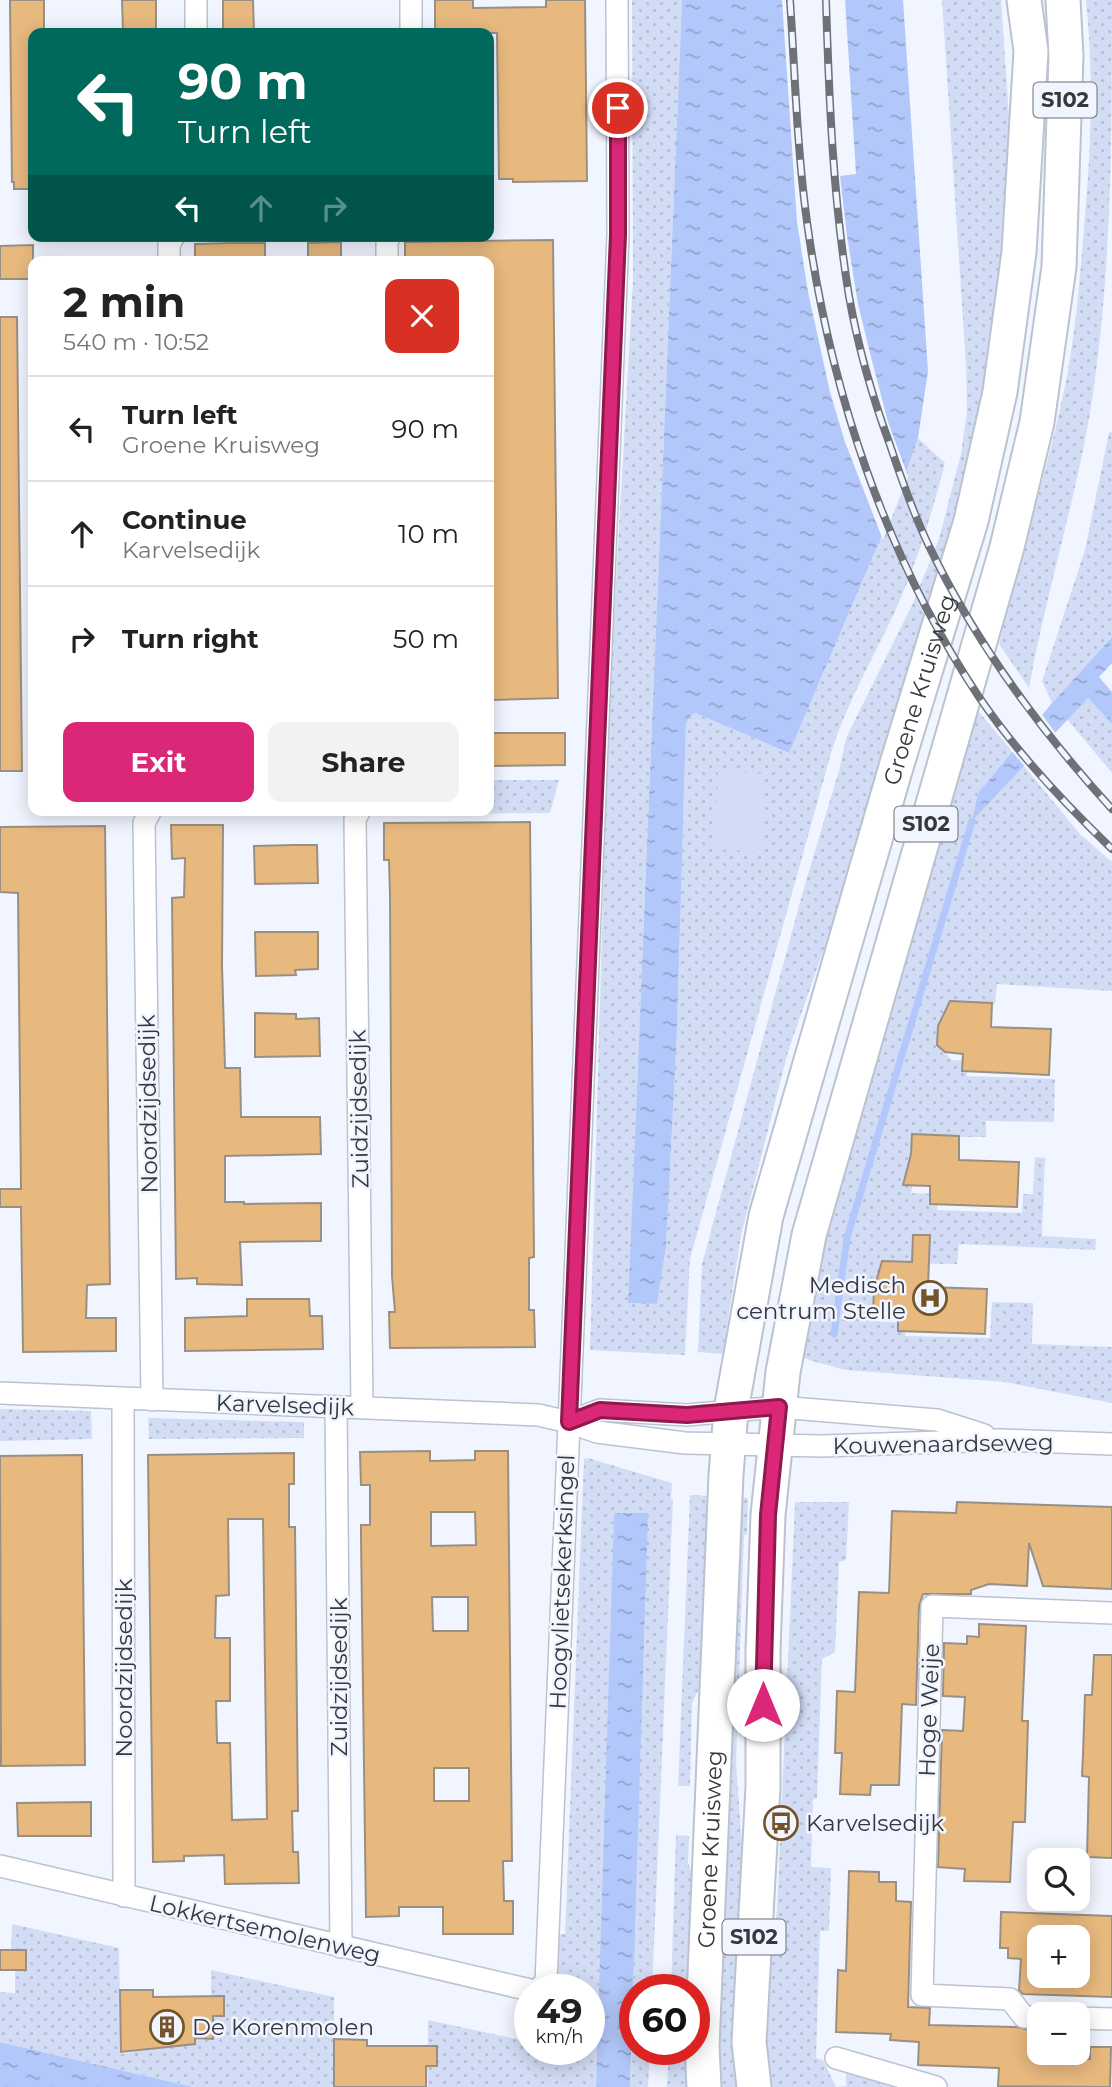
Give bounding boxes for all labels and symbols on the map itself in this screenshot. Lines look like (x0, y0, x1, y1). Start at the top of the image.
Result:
pin (588, 78, 648, 138)
road number: S102 (1034, 82, 1096, 118)
street label: Groene Kruisweg (877, 591, 962, 789)
road number: S102 (894, 806, 958, 842)
street label: Noordzijdsedijk (132, 1014, 164, 1194)
street label: Zuidzijdsedijk (344, 1029, 374, 1189)
place label: Medisch centrum Stelle (736, 1271, 906, 1325)
hospital icon: Medisch centrum Stelle (911, 1279, 949, 1317)
street label: Karvelsedijk (215, 1389, 355, 1421)
street label: Kouwenaardseweg (832, 1428, 1054, 1460)
street label: Hoogvlietsekerksingel (544, 1454, 580, 1710)
street label: Noordzijdsedijk (110, 1578, 138, 1757)
street label: Zuidzijdsedijk (325, 1597, 353, 1756)
street label: Hoge Weije (913, 1643, 945, 1777)
position arrow (726, 1668, 800, 1742)
street label: Groene Kruisweg (692, 1750, 728, 1949)
bus stop icon: Karvelsedijk (762, 1804, 800, 1842)
place label: Karvelsedijk (806, 1809, 945, 1837)
street label: Lokkertsemolenweg (147, 1889, 383, 1969)
road number: S102 (722, 1920, 786, 1954)
speed limit sign: 60 (619, 1974, 710, 2065)
building icon: De Korenmolen (148, 2008, 186, 2046)
place label: De Korenmolen (192, 2013, 374, 2041)

